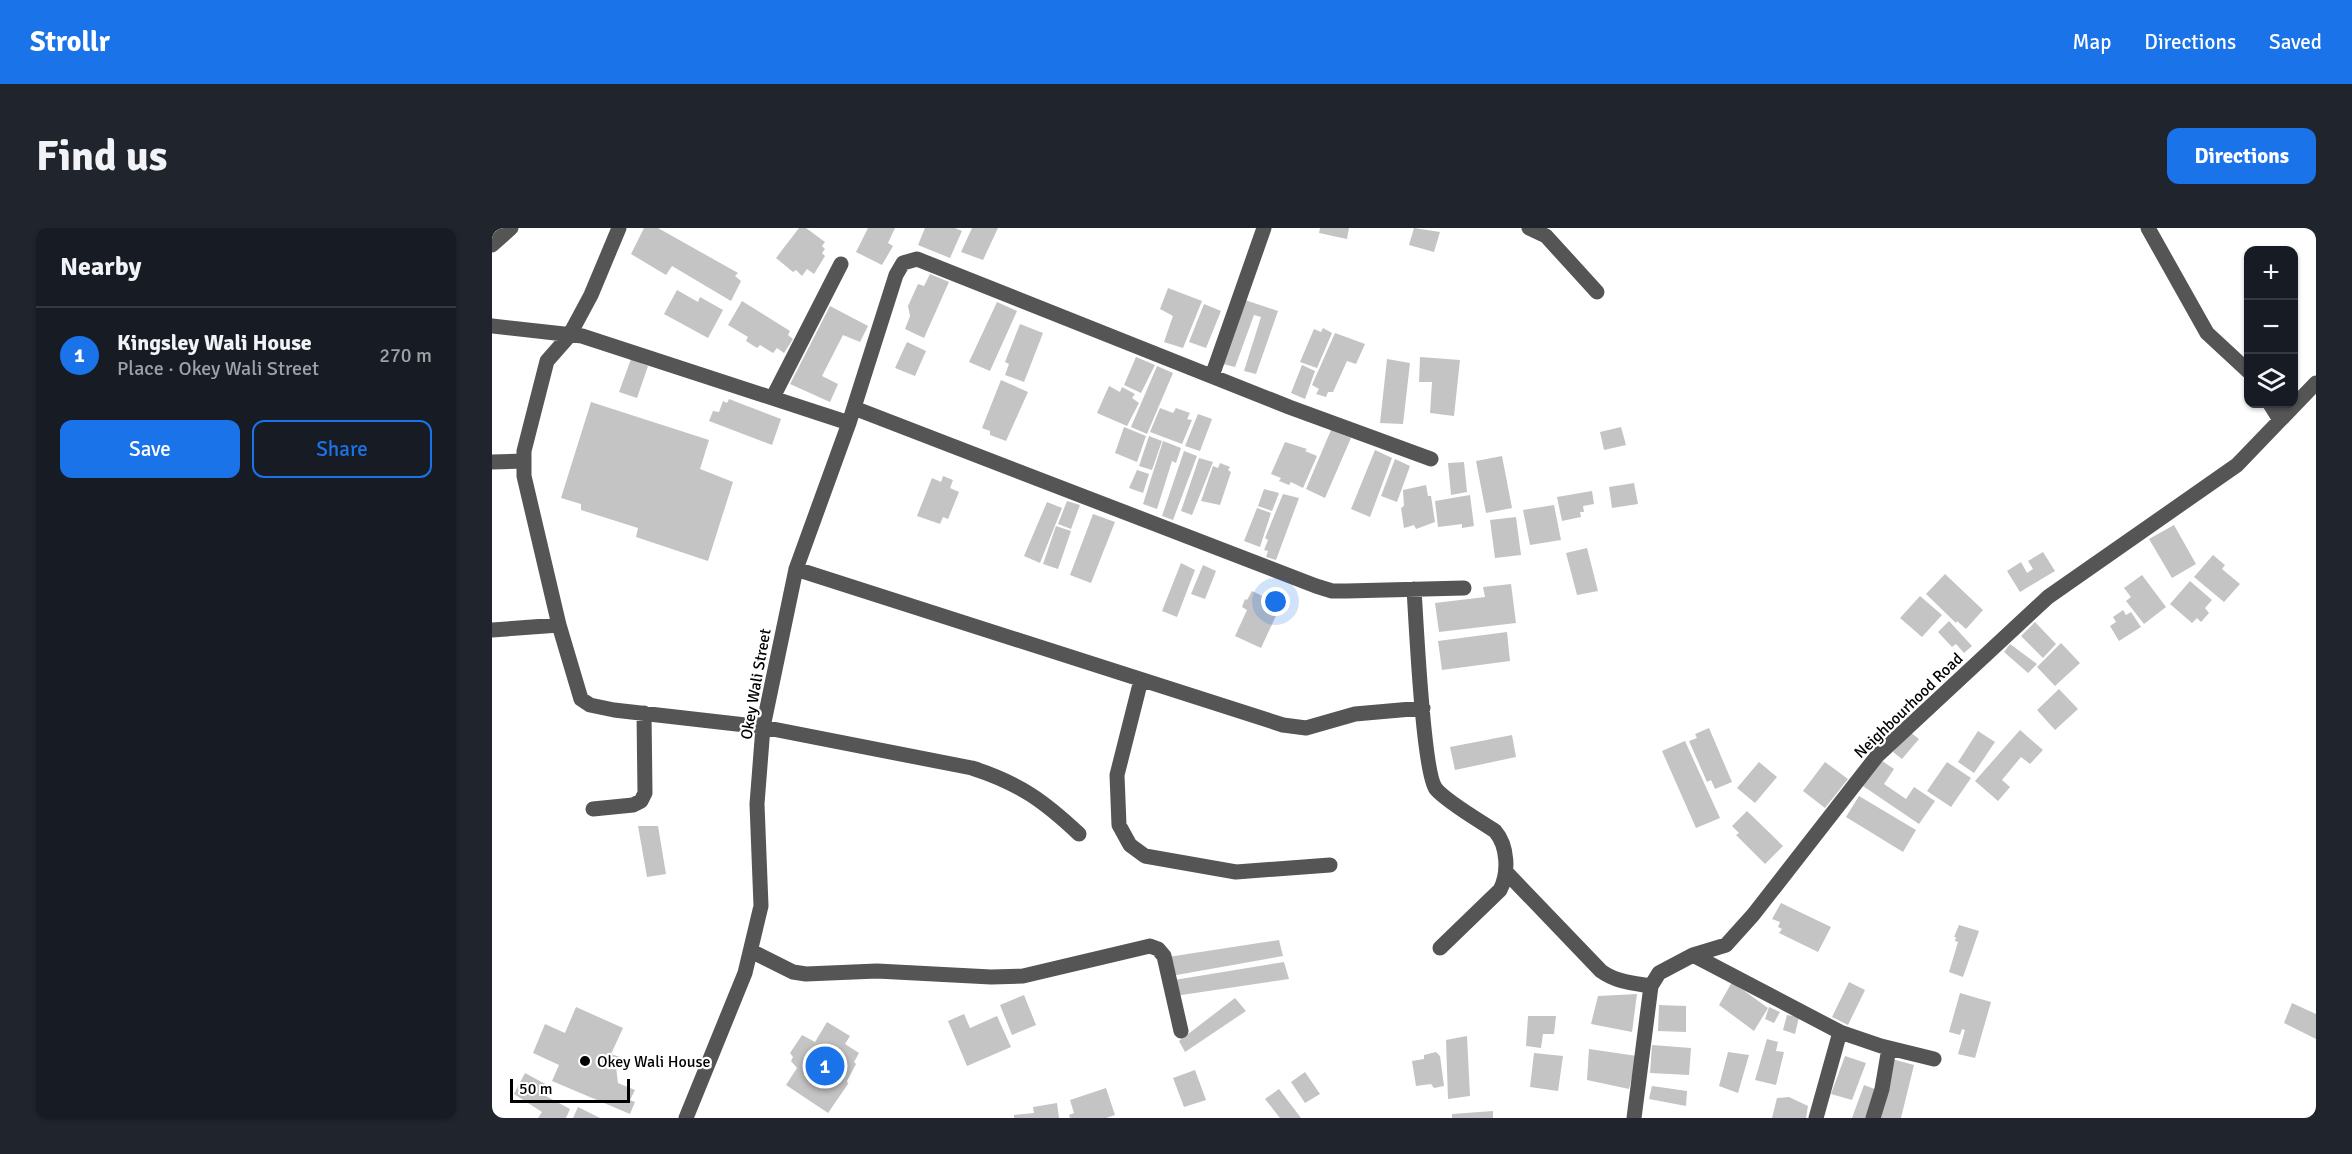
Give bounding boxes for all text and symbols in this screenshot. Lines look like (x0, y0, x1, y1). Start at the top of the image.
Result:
text: Strollr (30, 25, 110, 59)
text: Map (2073, 29, 2111, 55)
text: Directions (2144, 29, 2236, 55)
text: Saved (2269, 29, 2322, 55)
button: Directions (2167, 128, 2316, 184)
text: Find us (36, 131, 167, 182)
map controls (2244, 246, 2298, 408)
button: + (2244, 246, 2298, 300)
text: Nearby (60, 251, 141, 283)
button: − (2244, 300, 2298, 354)
text: Kingsley Wali House (117, 329, 312, 356)
text: 1 (74, 343, 85, 368)
text: 270 m (379, 343, 432, 368)
button: layers (2244, 354, 2298, 408)
text: Place · Okey Wali Street (117, 356, 319, 381)
button: Save (60, 420, 240, 478)
button: Share (252, 420, 432, 478)
your location (1261, 587, 1290, 616)
street label: Okey Wali Street (736, 627, 776, 741)
street label: Neighbourhood Road (1850, 649, 1967, 763)
pin: 1 (806, 1044, 844, 1088)
place label: Okey Wali House (597, 1052, 711, 1072)
marker: Okey Wali House (578, 1054, 592, 1068)
scale bar (510, 1076, 630, 1104)
text: 50 m (519, 1079, 553, 1099)

